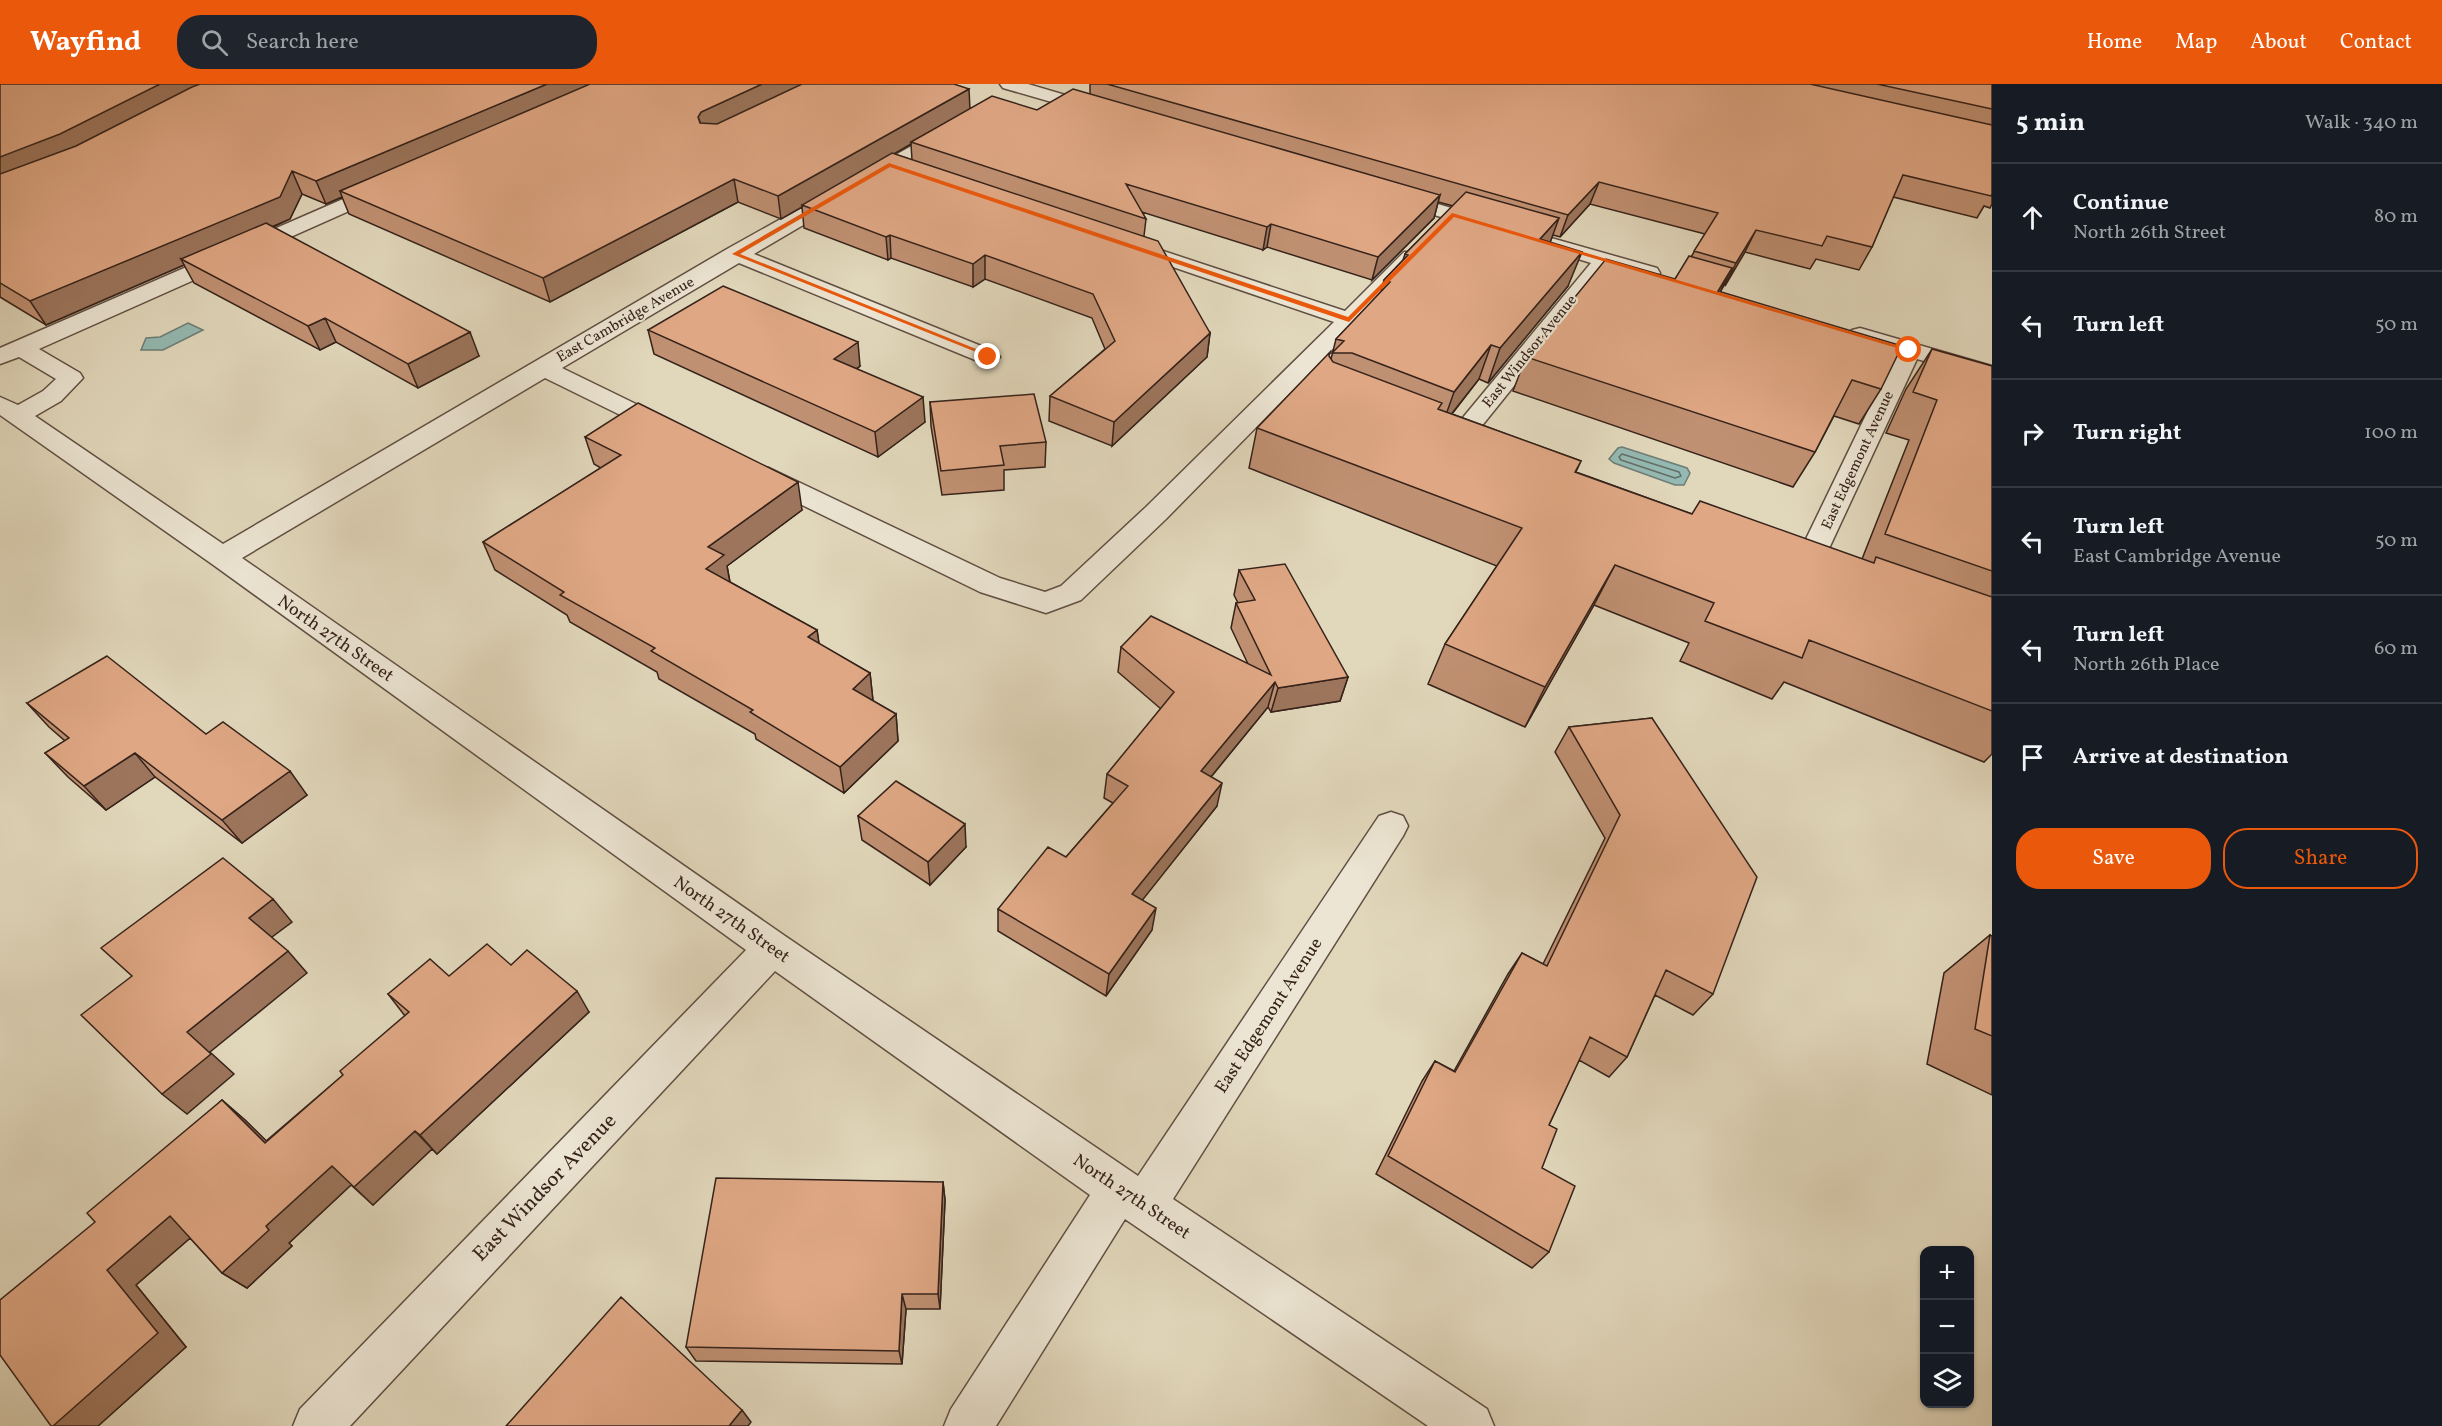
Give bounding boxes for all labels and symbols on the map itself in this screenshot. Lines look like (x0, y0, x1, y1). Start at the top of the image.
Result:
street label: East Cambridge Avenue (553, 272, 699, 368)
street label: East Windsor Avenue (1478, 291, 1582, 413)
route start (1895, 336, 1921, 362)
route end (974, 343, 1000, 369)
street label: East Edgemont Avenue (1817, 388, 1900, 533)
street label: North 27th Street (272, 590, 398, 689)
street label: North 27th Street (668, 871, 794, 970)
street label: East Edgemont Avenue (1209, 933, 1329, 1099)
street label: East Windsor Avenue (467, 1107, 624, 1269)
street label: North 27th Street (1067, 1149, 1195, 1246)

